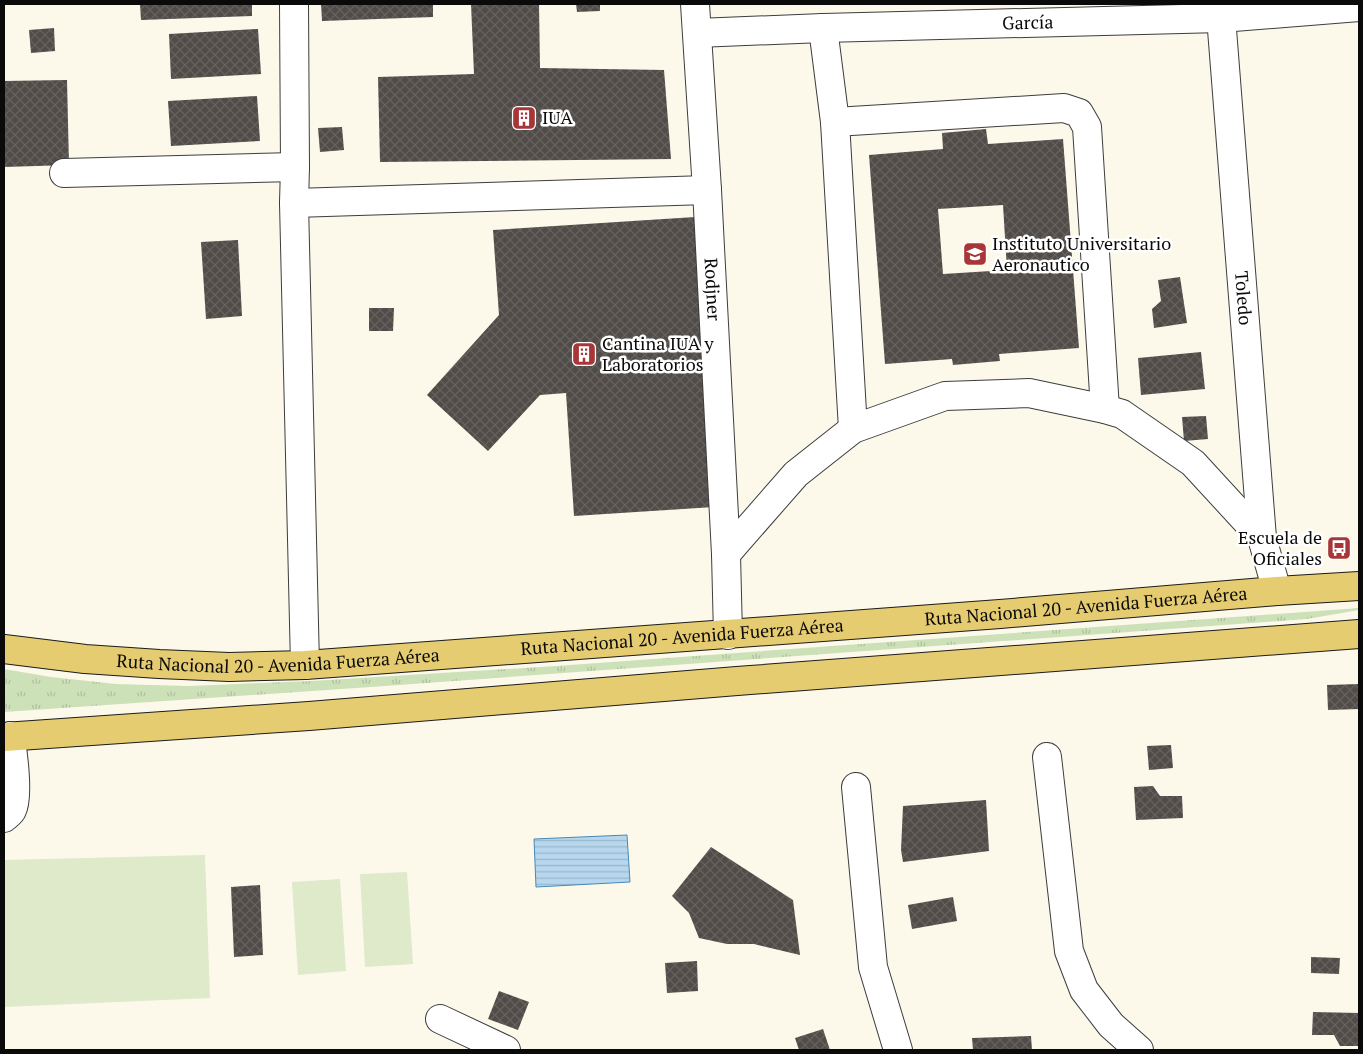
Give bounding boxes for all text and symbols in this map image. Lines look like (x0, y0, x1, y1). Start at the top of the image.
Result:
street label: García (1002, 9, 1054, 34)
building icon: IUA (511, 105, 537, 131)
place label: IUA (542, 105, 573, 129)
place label: Instituto Universitario Aeronautico (992, 231, 1171, 276)
school or university icon: Instituto Universitario Aeronautico (962, 241, 988, 267)
street label: Rodjner (700, 257, 727, 322)
street label: Toledo (1230, 270, 1258, 326)
place label: Cantina IUA y Laboratorios (602, 331, 714, 376)
building icon: Cantina IUA y Laboratorios (571, 341, 597, 367)
place label: Escuela de Oficiales (1238, 525, 1322, 570)
bus stop icon: Escuela de Oficiales (1326, 535, 1352, 561)
street label: Ruta Nacional 20 - Avenida Fuerza Aérea (924, 581, 1248, 631)
street label: Ruta Nacional 20 - Avenida Fuerza Aérea (520, 613, 844, 660)
street label: Ruta Nacional 20 - Avenida Fuerza Aérea (116, 642, 440, 678)

